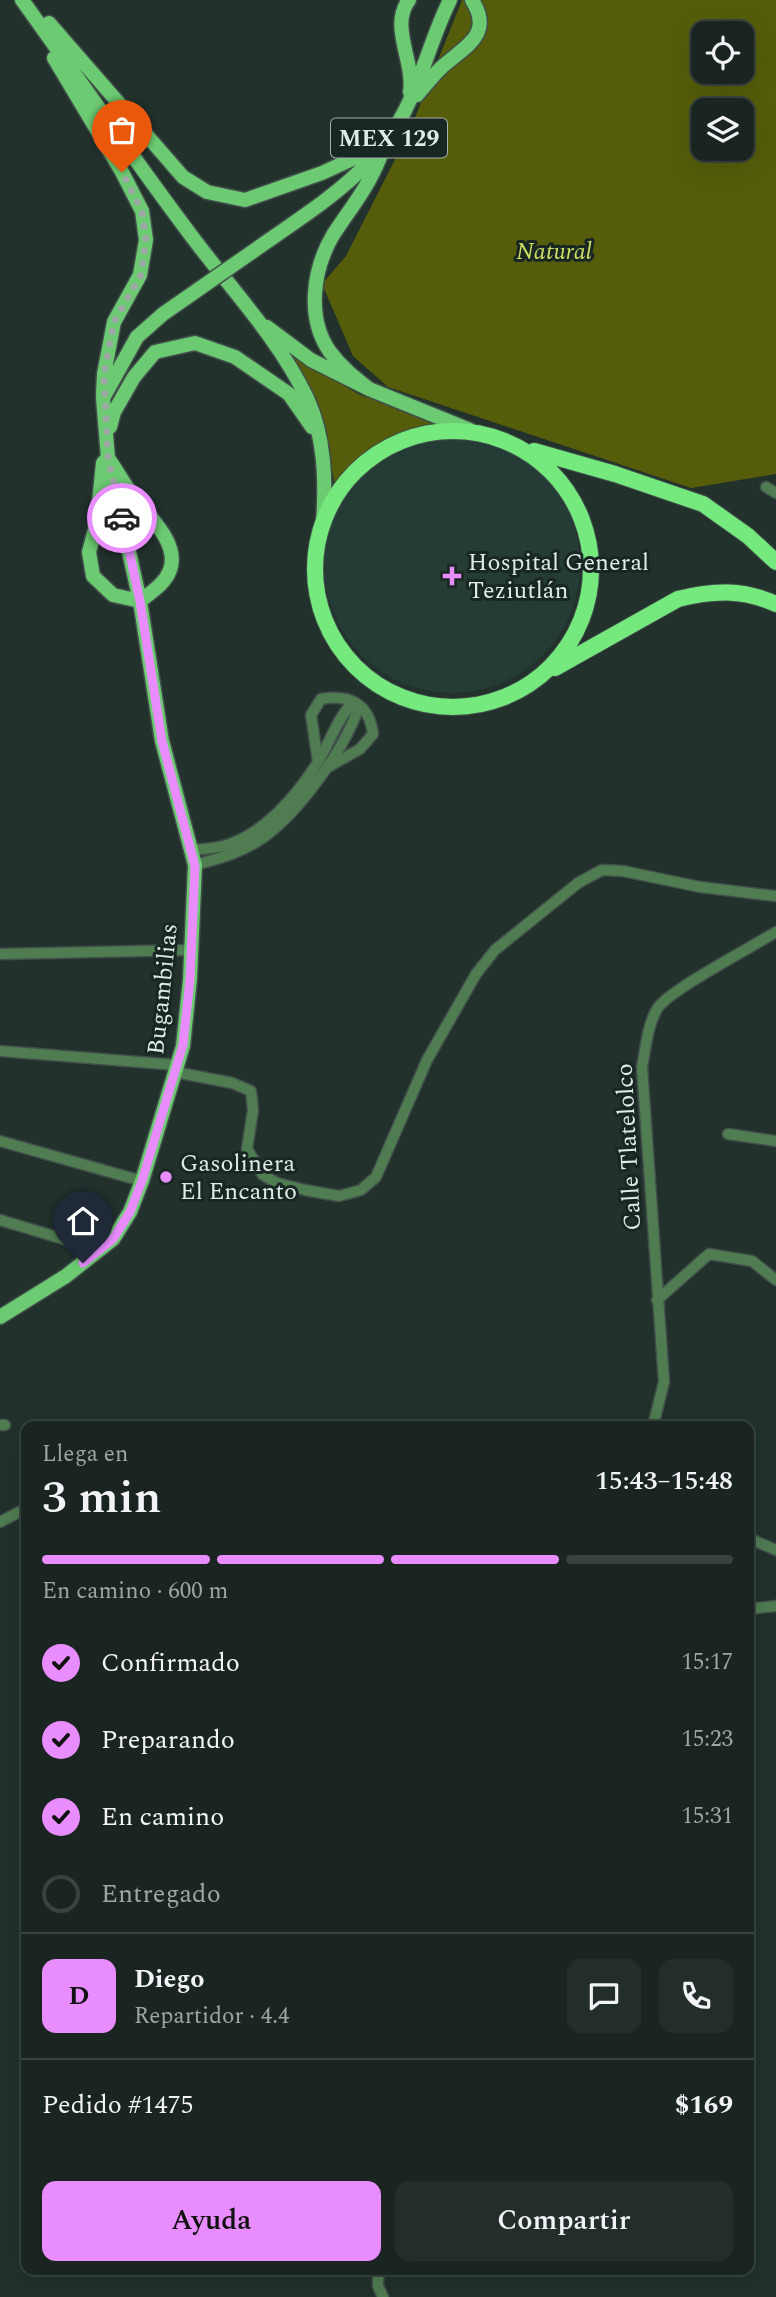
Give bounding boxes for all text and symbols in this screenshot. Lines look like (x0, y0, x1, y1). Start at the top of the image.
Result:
map controls (691, 21, 754, 161)
button: locate (691, 21, 754, 84)
button: layers (691, 98, 754, 161)
pin (92, 100, 152, 172)
icon: bag (103, 111, 141, 149)
road number: MEX 129 (331, 119, 447, 158)
park label: Natural (516, 234, 592, 270)
courier (87, 483, 157, 553)
icon: car (103, 499, 141, 537)
place label: Hospital General Teziutlán (468, 545, 649, 609)
marker: Hospital General Teziutlán (442, 566, 462, 586)
street label: Bugambilias (138, 922, 188, 1057)
street label: Calle Tlatelolco (607, 1062, 651, 1231)
place label: Gasolinera El Encanto (180, 1146, 297, 1210)
marker: Gasolinera El Encanto (158, 1169, 174, 1185)
pin (53, 1191, 113, 1263)
icon: home (64, 1202, 102, 1240)
text: Llega en (42, 1437, 128, 1472)
text: 15:43–15:48 (595, 1461, 733, 1501)
text: 3 min (42, 1463, 161, 1533)
text: En camino · 600 m (42, 1574, 228, 1609)
text: Confirmado (101, 1643, 240, 1683)
icon: check (42, 1644, 80, 1682)
text: 15:17 (681, 1645, 733, 1680)
text: Preparando (101, 1720, 235, 1760)
icon: check (42, 1721, 80, 1759)
text: 15:23 (681, 1722, 733, 1757)
text: En camino (101, 1797, 224, 1837)
icon: check (42, 1798, 80, 1836)
text: 15:31 (681, 1799, 733, 1834)
text: Entregado (101, 1874, 221, 1914)
text: Diego (134, 1959, 205, 1999)
button: chat (567, 1959, 641, 2033)
button: phone (659, 1959, 733, 2033)
text: D (69, 1976, 89, 2016)
text: Repartidor · 4.4 (134, 1999, 290, 2034)
text: Pedido #1475 (42, 2085, 193, 2125)
text: $169 (675, 2085, 733, 2125)
button: Ayuda (42, 2181, 381, 2261)
button: Compartir (395, 2181, 733, 2261)

